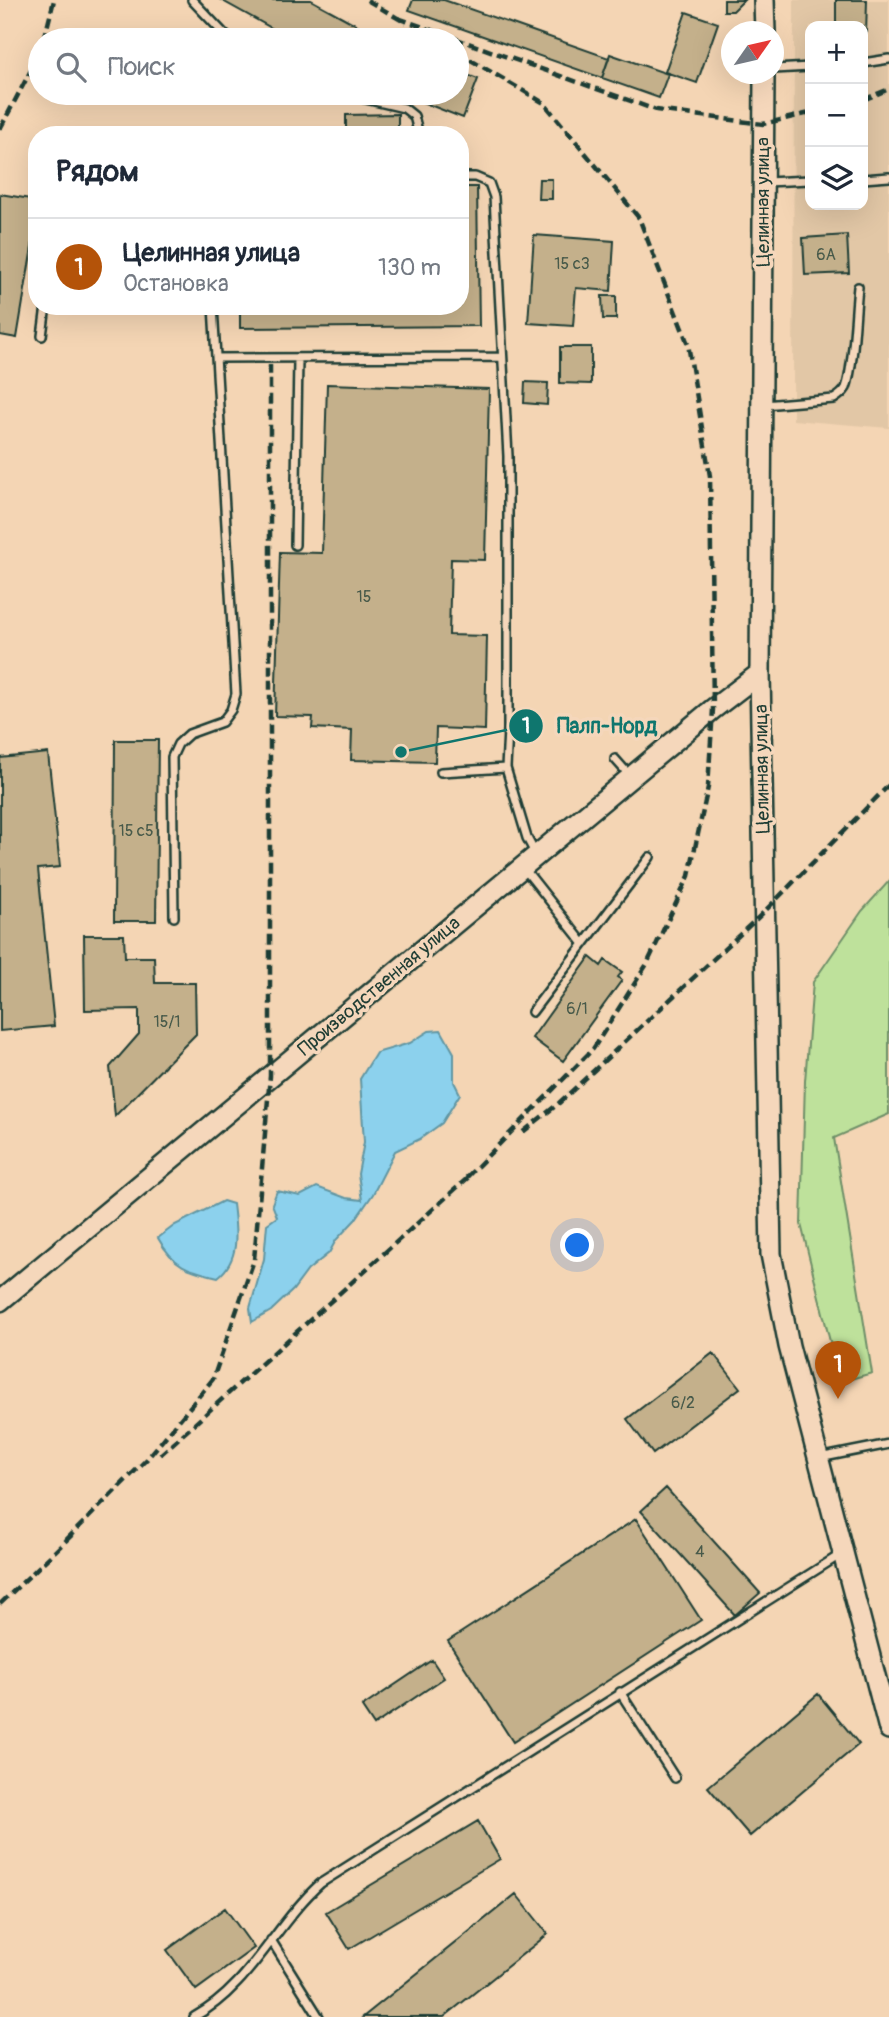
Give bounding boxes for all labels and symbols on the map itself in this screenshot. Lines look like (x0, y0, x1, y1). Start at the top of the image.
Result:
north arrow (721, 21, 784, 84)
street label: Целинная улица (751, 137, 775, 267)
house number: 6А (816, 245, 836, 265)
house number: 15 с3 (554, 254, 590, 274)
house number: 15 (357, 587, 371, 607)
street label: Целинная улица (749, 704, 775, 834)
callout: Палп-Норд (508, 705, 671, 747)
text: 1 (522, 713, 530, 740)
text: Палп-Норд (557, 713, 657, 740)
house number: 15 с5 (118, 821, 154, 841)
street label: Производственная улица (293, 911, 465, 1061)
house number: 6/1 (566, 999, 588, 1019)
house number: 15/1 (154, 1012, 180, 1032)
your location (560, 1228, 594, 1262)
pin: 1 (815, 1341, 861, 1399)
house number: 6/2 (671, 1393, 695, 1413)
house number: 4 (695, 1542, 705, 1562)

